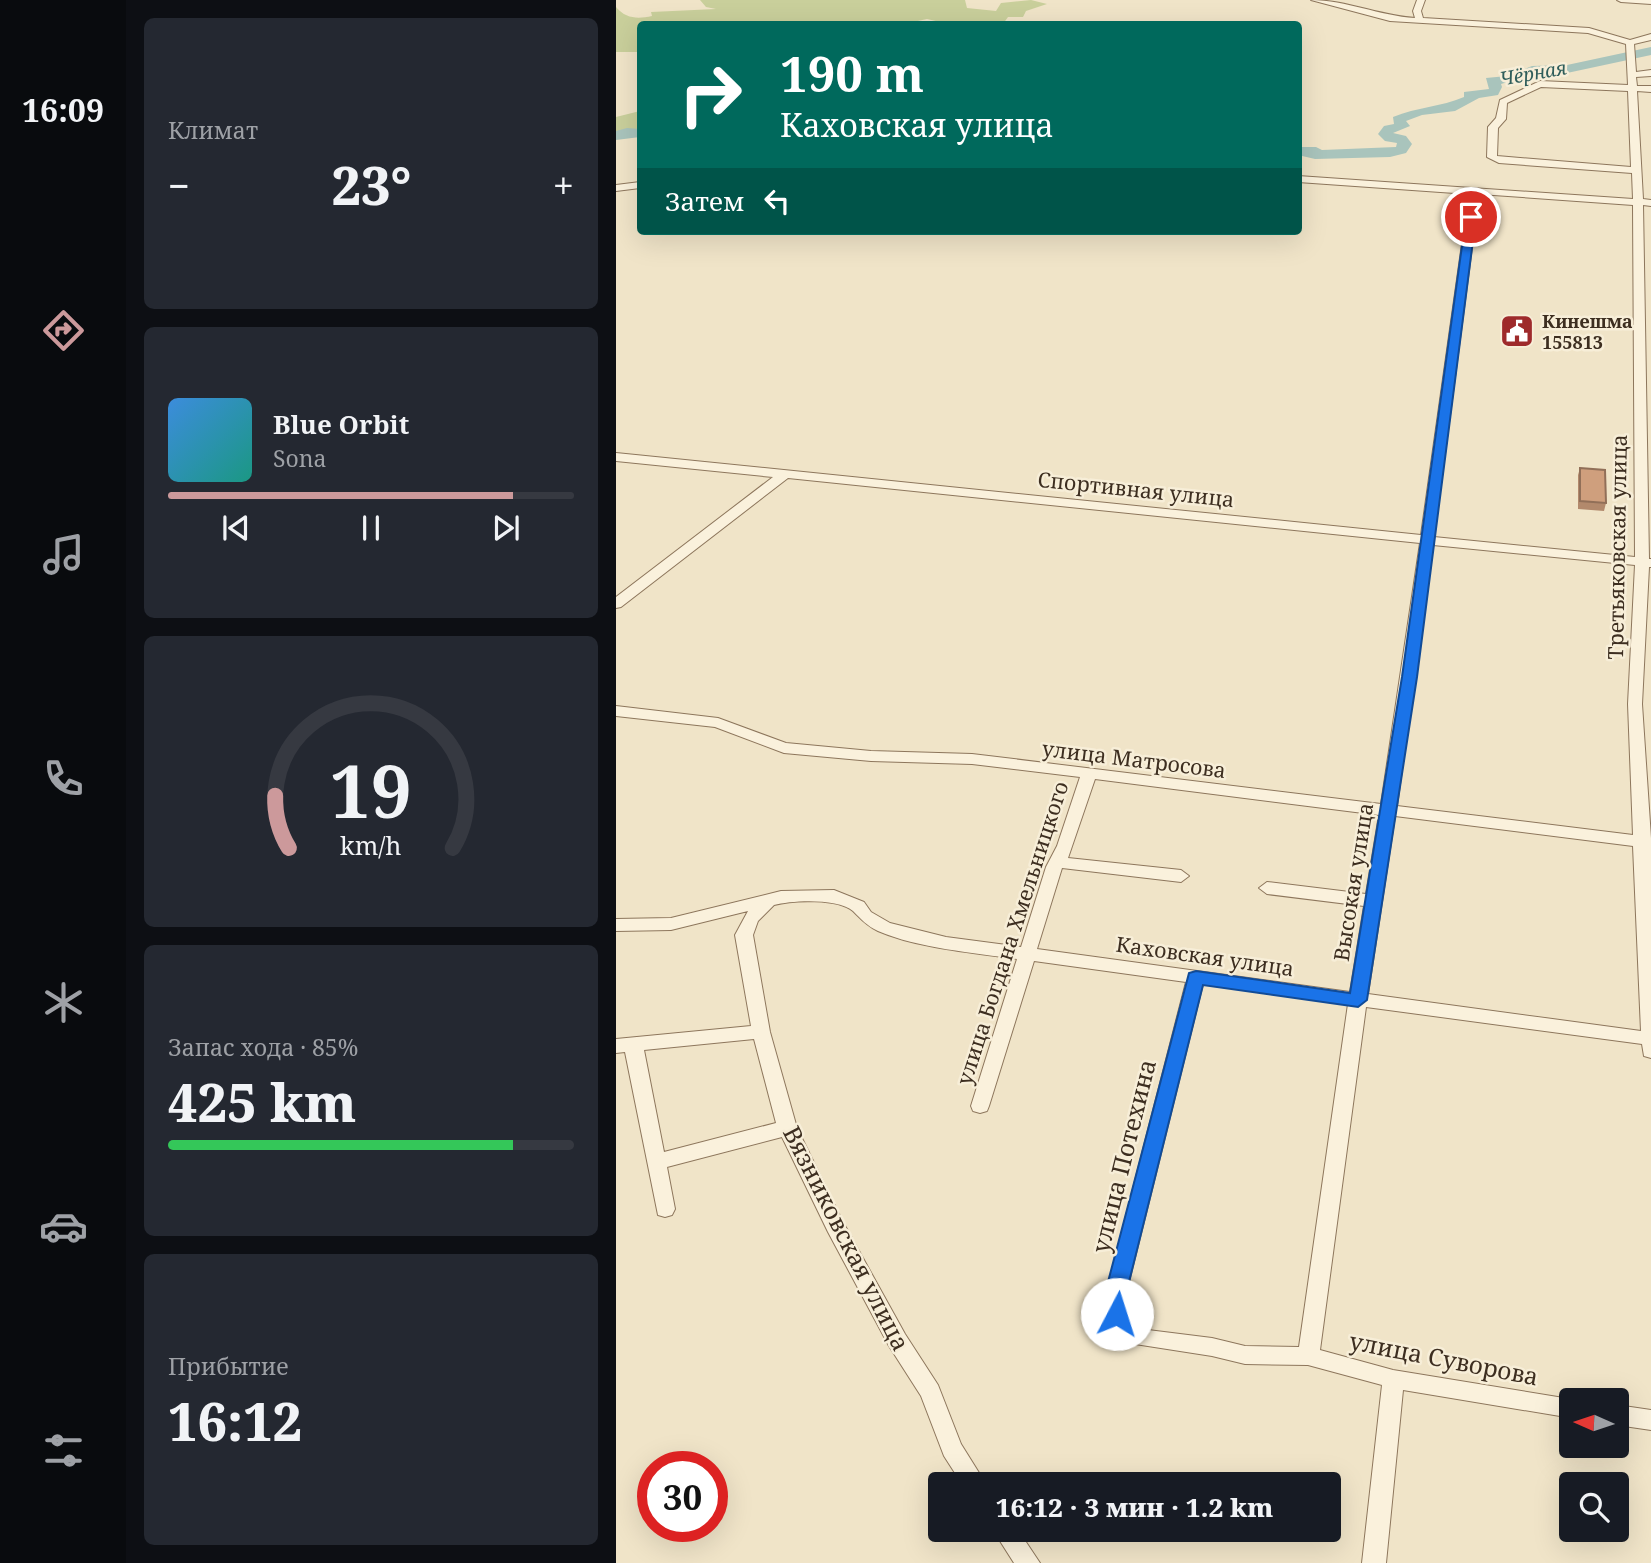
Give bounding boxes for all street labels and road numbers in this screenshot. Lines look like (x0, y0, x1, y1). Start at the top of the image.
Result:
street label: Третьяковская улица (1601, 434, 1633, 660)
street label: Спортивная улица (1036, 465, 1236, 513)
street label: улица Матросова (1040, 734, 1228, 784)
street label: улица Богдана Хмельницкого (950, 778, 1074, 1088)
street label: Высокая улица (1327, 801, 1379, 963)
street label: Каховская улица (1114, 930, 1296, 982)
street label: улица Потехина (1083, 1056, 1163, 1256)
street label: Вязниковская улица (776, 1120, 918, 1356)
street label: улица Суворова (1347, 1323, 1541, 1393)

